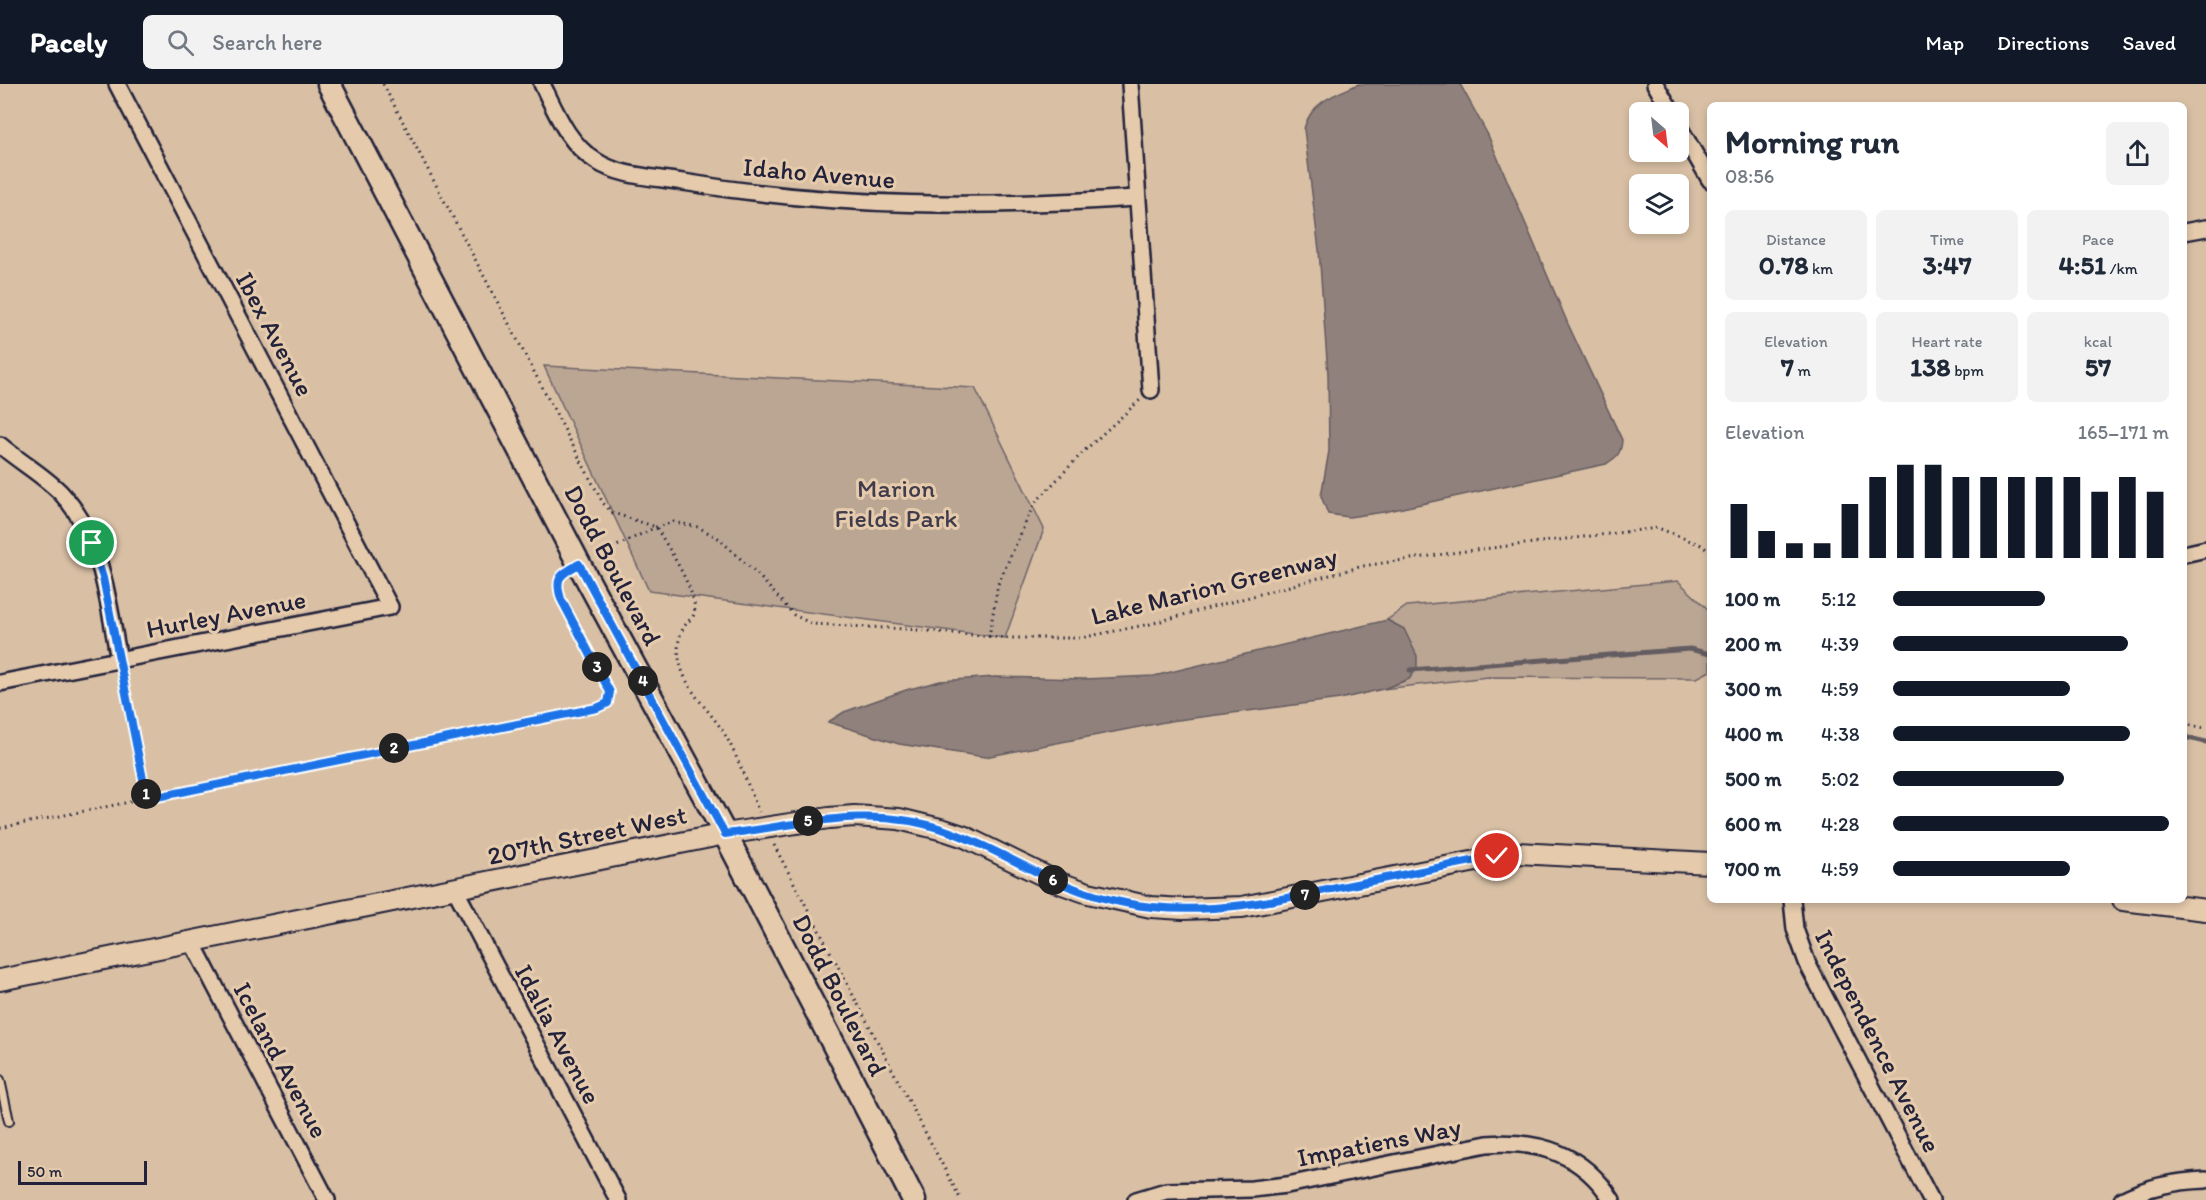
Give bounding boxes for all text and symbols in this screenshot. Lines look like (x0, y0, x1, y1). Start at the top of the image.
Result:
search box (143, 15, 563, 69)
text: Pacely (30, 25, 107, 59)
icon: search (164, 26, 197, 59)
text: Search here (212, 29, 323, 56)
text: Map (1926, 30, 1964, 55)
text: Directions (1997, 30, 2089, 55)
text: Saved (2122, 30, 2176, 55)
north arrow (1629, 102, 1689, 162)
map controls (1629, 102, 1689, 234)
text: Morning run (1725, 122, 1900, 161)
button: share (2106, 122, 2169, 185)
street label: Idaho Avenue (742, 150, 896, 196)
text: 08:56 (1725, 164, 1774, 188)
button: layers (1629, 174, 1689, 234)
text: Distance (1766, 230, 1826, 249)
text: Time (1930, 230, 1964, 249)
text: Pace (2082, 230, 2114, 249)
text: 0.78 (1759, 249, 1808, 281)
text: 3:47 (1922, 249, 1972, 281)
text: 4:51 (2058, 249, 2106, 281)
text: km (1808, 259, 1833, 278)
text: /km (2106, 259, 2138, 278)
street label: Ibex Avenue (229, 266, 321, 402)
text: Elevation (1764, 332, 1828, 351)
text: Heart rate (1912, 332, 1982, 351)
text: kcal (2084, 332, 2112, 351)
text: 7 (1781, 351, 1794, 383)
text: 138 (1910, 351, 1951, 383)
text: 57 (2085, 351, 2111, 383)
text: m (1794, 361, 1811, 380)
text: bpm (1951, 361, 1984, 380)
text: Elevation (1725, 420, 1804, 444)
text: 165–171 m (2078, 420, 2169, 444)
park label: Marion Fields Park (834, 472, 958, 534)
street label: Dodd Boulevard (557, 479, 669, 651)
pin (66, 517, 117, 568)
icon: arrive (75, 526, 108, 559)
street label: Lake Marion Greenway (1087, 540, 1341, 632)
street label: Hurley Avenue (143, 583, 309, 645)
text: 100 m (1725, 587, 1780, 611)
text: 5:12 (1821, 587, 1856, 611)
text: 200 m (1725, 632, 1781, 656)
text: 4:39 (1821, 632, 1859, 656)
pin: 3 (582, 652, 612, 682)
text: 3 (593, 657, 601, 676)
pin: 4 (628, 666, 658, 696)
text: 4 (638, 671, 648, 690)
text: 300 m (1725, 677, 1782, 701)
text: 4:59 (1821, 677, 1859, 701)
text: 400 m (1725, 722, 1783, 746)
text: 4:38 (1821, 722, 1860, 746)
pin: 2 (379, 733, 409, 763)
text: 2 (390, 738, 398, 757)
text: 500 m (1725, 767, 1781, 791)
text: 5:02 (1821, 767, 1859, 791)
pin: 1 (131, 779, 161, 809)
text: 1 (142, 784, 150, 803)
street label: 207th Street West (484, 798, 690, 872)
pin: 5 (793, 806, 823, 836)
text: 5 (804, 811, 812, 830)
text: 600 m (1725, 812, 1782, 836)
text: 4:28 (1821, 812, 1859, 836)
pin (1471, 830, 1522, 881)
icon: check (1480, 839, 1513, 872)
text: 700 m (1725, 857, 1781, 881)
text: 4:59 (1821, 857, 1859, 881)
pin: 6 (1038, 865, 1068, 895)
text: 6 (1049, 870, 1057, 889)
pin: 7 (1290, 880, 1320, 910)
text: 7 (1301, 885, 1309, 904)
street label: Dodd Boulevard (786, 909, 894, 1081)
street label: Independence Avenue (1808, 924, 1948, 1158)
street label: Idalia Avenue (508, 959, 608, 1109)
street label: Iceland Avenue (226, 977, 336, 1143)
street label: Impatiens Way (1294, 1110, 1464, 1174)
scale bar (18, 1158, 147, 1186)
text: 50 m (27, 1162, 62, 1181)

